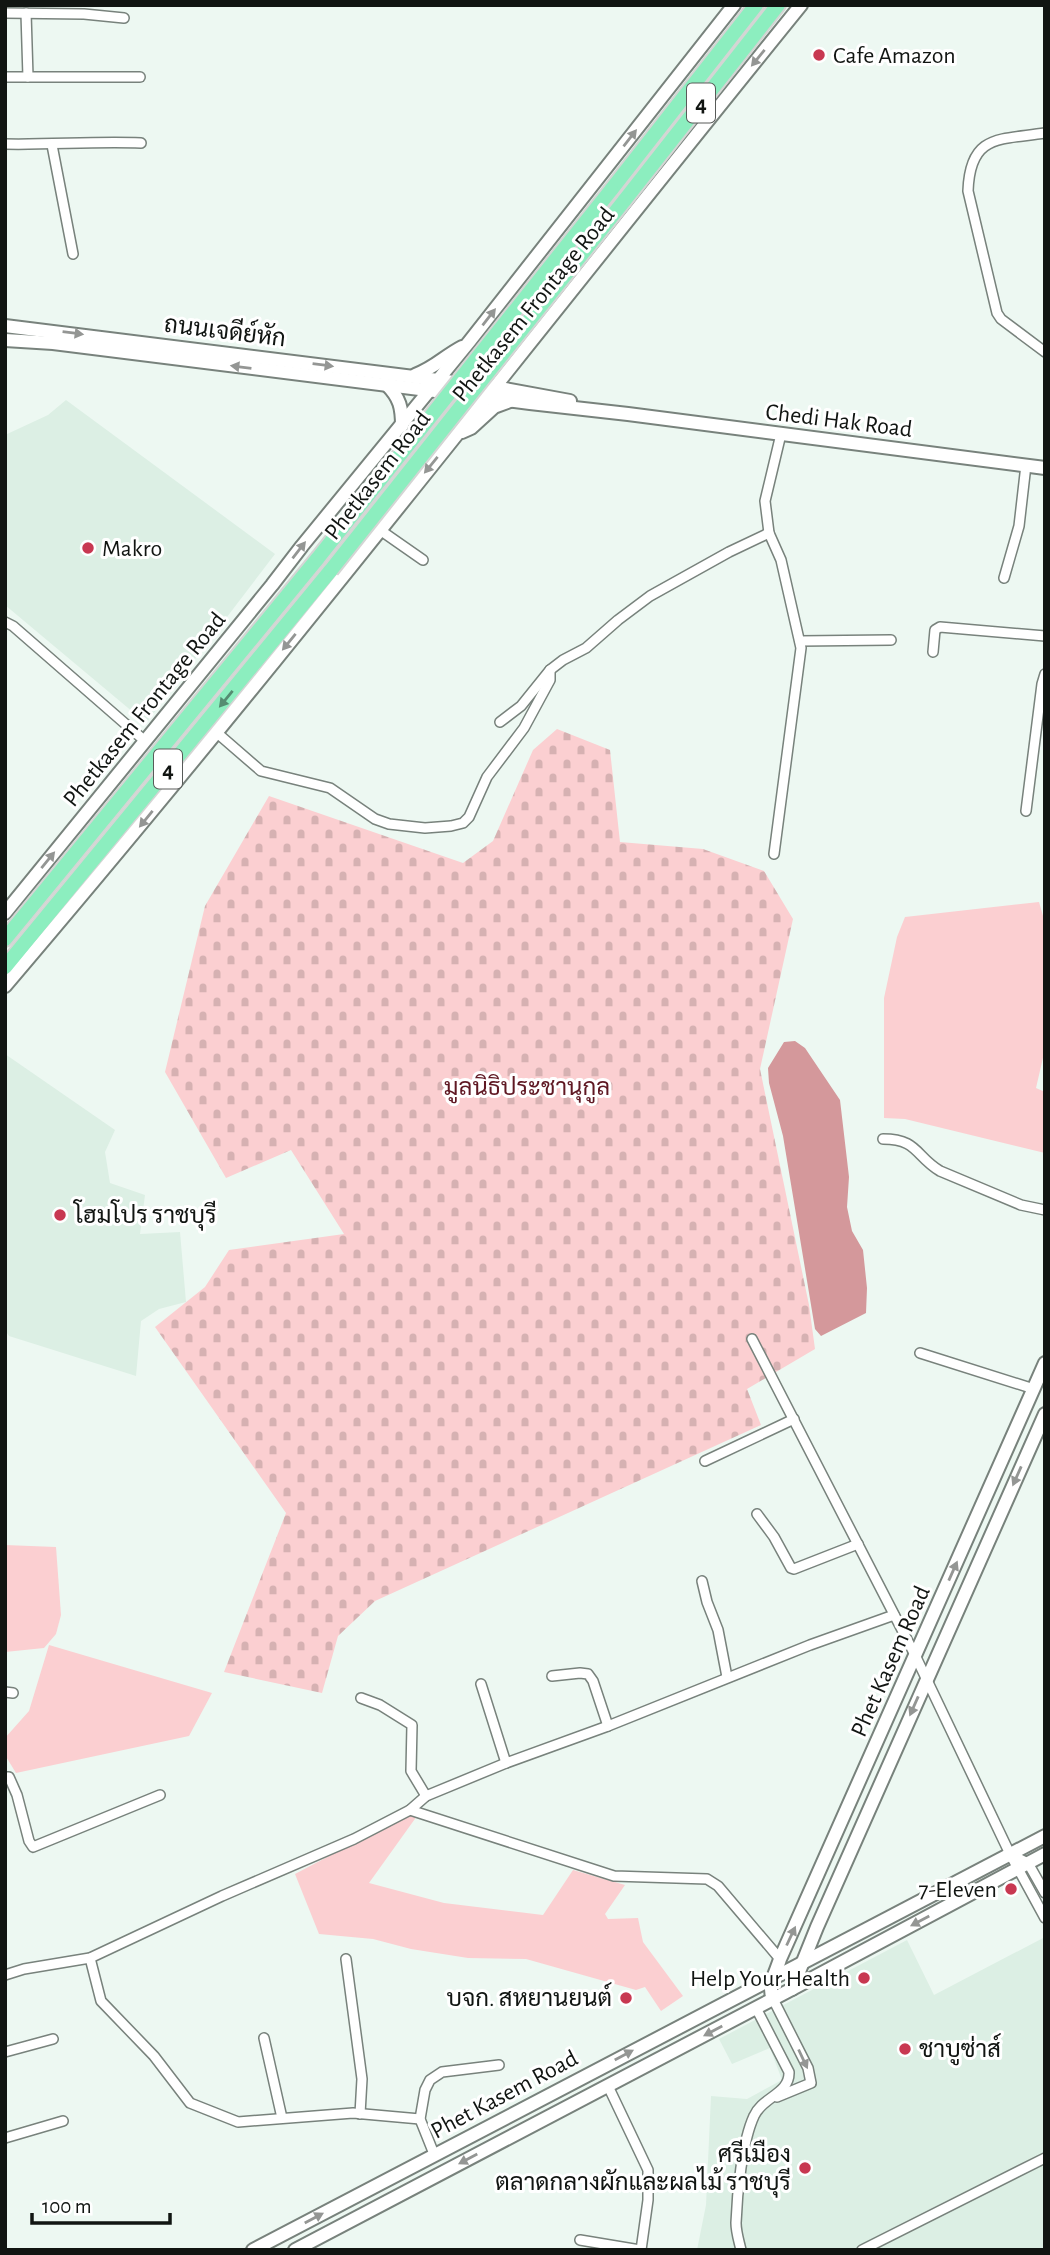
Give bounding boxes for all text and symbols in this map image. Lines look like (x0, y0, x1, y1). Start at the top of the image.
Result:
place label: Cafe Amazon (833, 44, 956, 68)
marker: Cafe Amazon (811, 47, 827, 63)
one-way arrow (750, 49, 765, 67)
road number: 4 (687, 83, 715, 122)
one-way arrow (622, 129, 637, 147)
street label: Phetkasem Frontage Road (448, 203, 619, 406)
street label: ถนนเจดีย์หัก (163, 308, 288, 351)
one-way arrow (482, 308, 497, 326)
one-way arrow (62, 328, 84, 339)
one-way arrow (312, 359, 334, 370)
one-way arrow (230, 361, 252, 372)
street label: Chedi Hak Road (764, 400, 914, 442)
street label: Phetkasem Road (320, 407, 435, 544)
one-way arrow (425, 456, 439, 474)
place label: Makro (102, 537, 162, 561)
marker: Makro (80, 540, 96, 556)
one-way arrow (291, 541, 306, 559)
street label: Phetkasem Frontage Road (59, 608, 230, 811)
one-way arrow (282, 634, 297, 651)
one-way arrow (218, 689, 233, 707)
road number: 4 (154, 750, 182, 789)
one-way arrow (138, 810, 153, 828)
one-way arrow (40, 851, 55, 869)
park label: มูลนิธิประชานุกูล (444, 1073, 610, 1104)
place label: โฮมโปร ราชบุรี (72, 1199, 217, 1231)
marker: โฮมโปร ราชบุรี (52, 1207, 68, 1223)
one-way arrow (1011, 1466, 1022, 1487)
one-way arrow (948, 1560, 959, 1581)
street label: Phet Kasem Road (847, 1582, 935, 1740)
one-way arrow (908, 1696, 919, 1717)
place label: 7-Eleven (919, 1878, 997, 1902)
marker: 7-Eleven (1003, 1881, 1019, 1897)
one-way arrow (910, 1915, 930, 1927)
one-way arrow (786, 1925, 797, 1946)
place label: Help Your Health (690, 1967, 850, 1991)
marker: Help Your Health (856, 1970, 872, 1986)
place label: บจก. สหยานยนต์ (446, 1982, 612, 2011)
marker: บจก. สหยานยนต์ (618, 1990, 634, 2006)
one-way arrow (702, 2024, 722, 2036)
place label: ชาบูซ่าส์ (919, 2033, 1001, 2066)
marker: ชาบูซ่าส์ (897, 2041, 913, 2057)
street label: Phet Kasem Road (427, 2046, 582, 2144)
one-way arrow (614, 2049, 633, 2061)
one-way arrow (797, 2049, 809, 2069)
place label: ศรีเมือง ตลาดกลางผักและผลไม้ ราชบุรี (495, 2139, 791, 2198)
one-way arrow (458, 2153, 478, 2165)
marker: ศรีเมือง ตลาดกลางผักและผลไม้ ราชบุรี (797, 2160, 813, 2176)
scale bar (32, 2182, 170, 2226)
text: 100 m (42, 2196, 92, 2217)
one-way arrow (304, 2212, 324, 2224)

